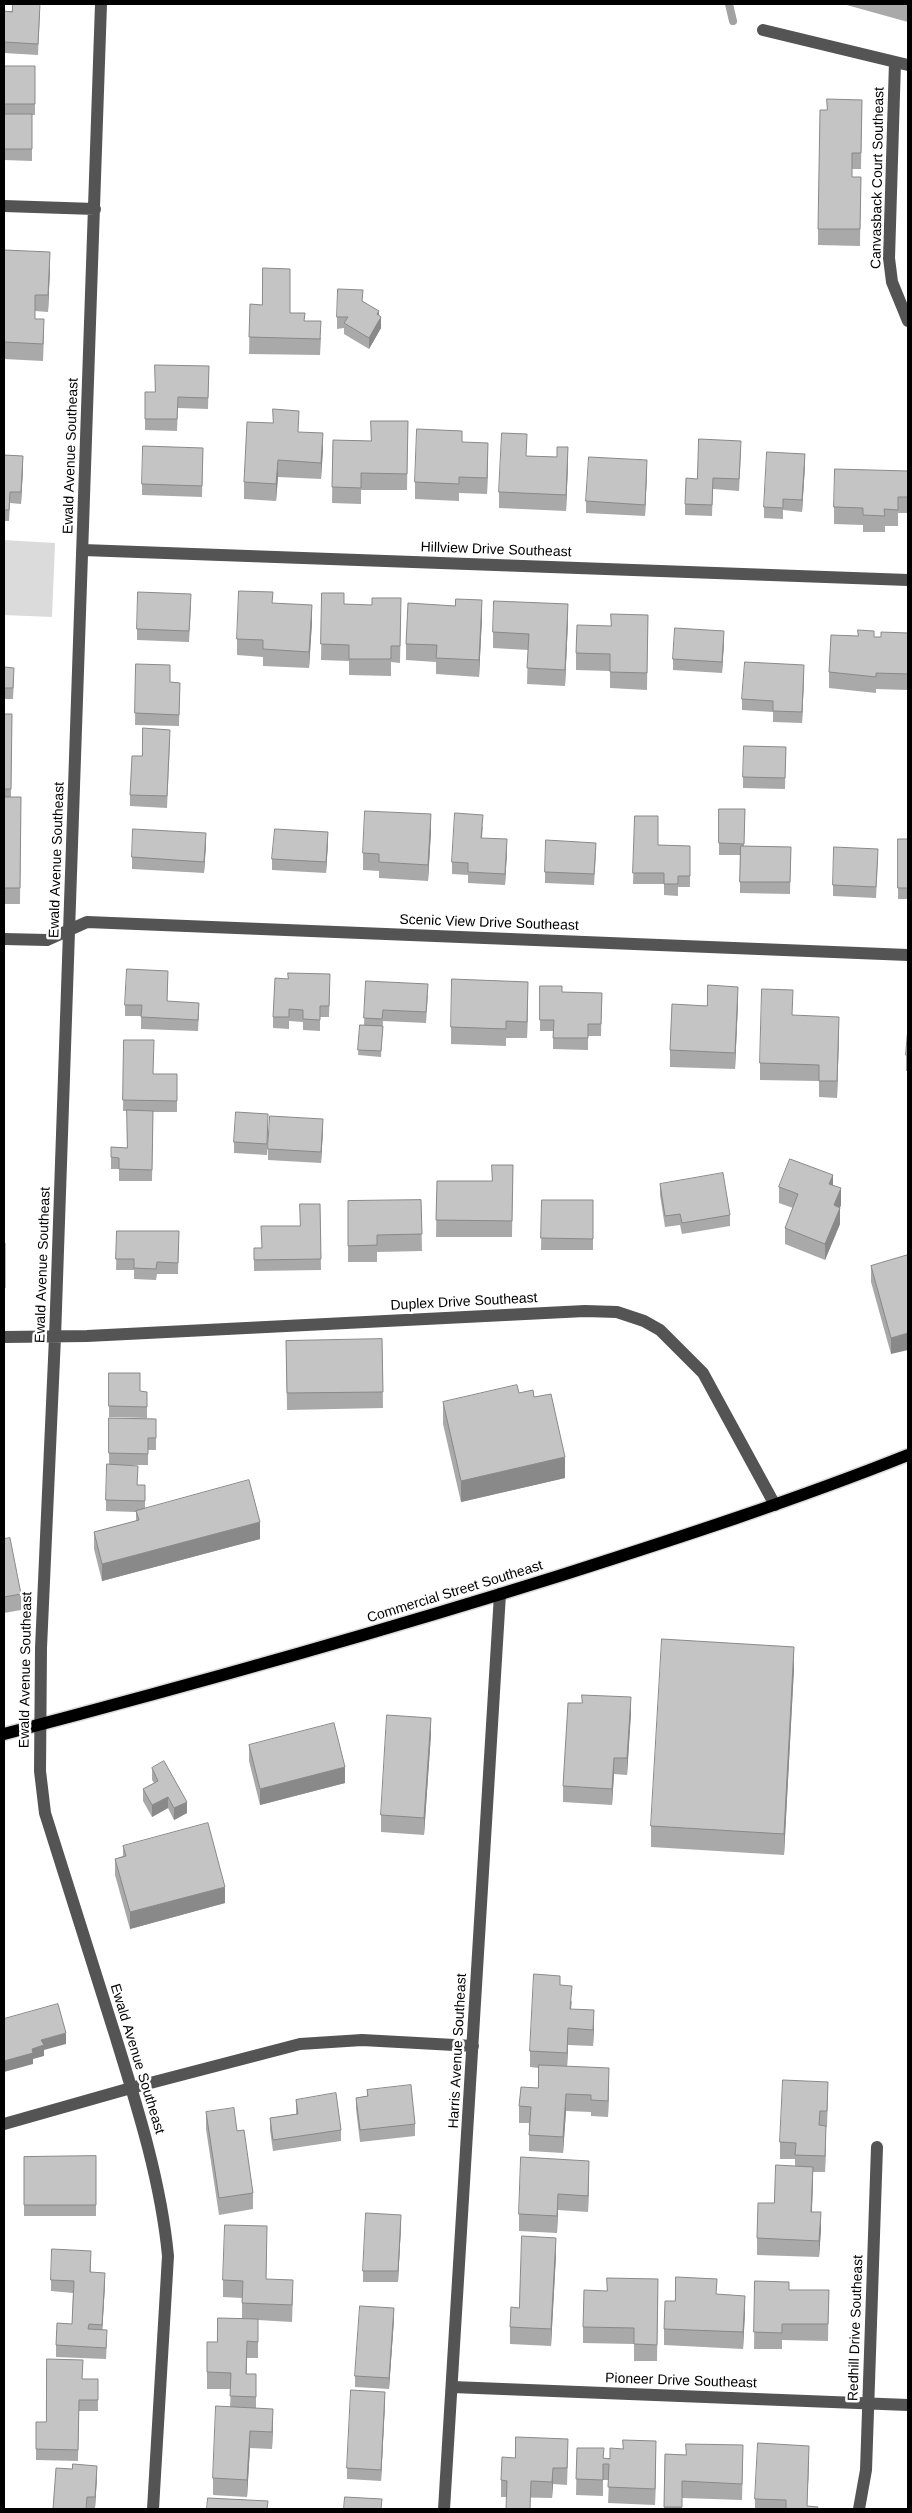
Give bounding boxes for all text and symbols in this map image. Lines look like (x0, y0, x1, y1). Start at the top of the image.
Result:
street label: Canvasback Court Southeast (868, 87, 888, 269)
street label: Ewald Avenue Southeast (60, 378, 82, 534)
street label: Hillview Drive Southeast (420, 539, 572, 561)
street label: Ewald Avenue Southeast (46, 782, 68, 938)
street label: Scenic View Drive Southeast (399, 911, 579, 935)
street label: Ewald Avenue Southeast (32, 1187, 54, 1343)
street label: Duplex Drive Southeast (390, 1290, 538, 1314)
street label: Commercial Street Southeast (365, 1557, 545, 1627)
street label: Ewald Avenue Southeast (16, 1592, 36, 1748)
street label: Harris Avenue Southeast (446, 1973, 470, 2129)
street label: Ewald Avenue Southeast (106, 1982, 168, 2136)
street label: Redhill Drive Southeast (845, 2255, 867, 2401)
street label: Pioneer Drive Southeast (605, 2370, 757, 2392)

